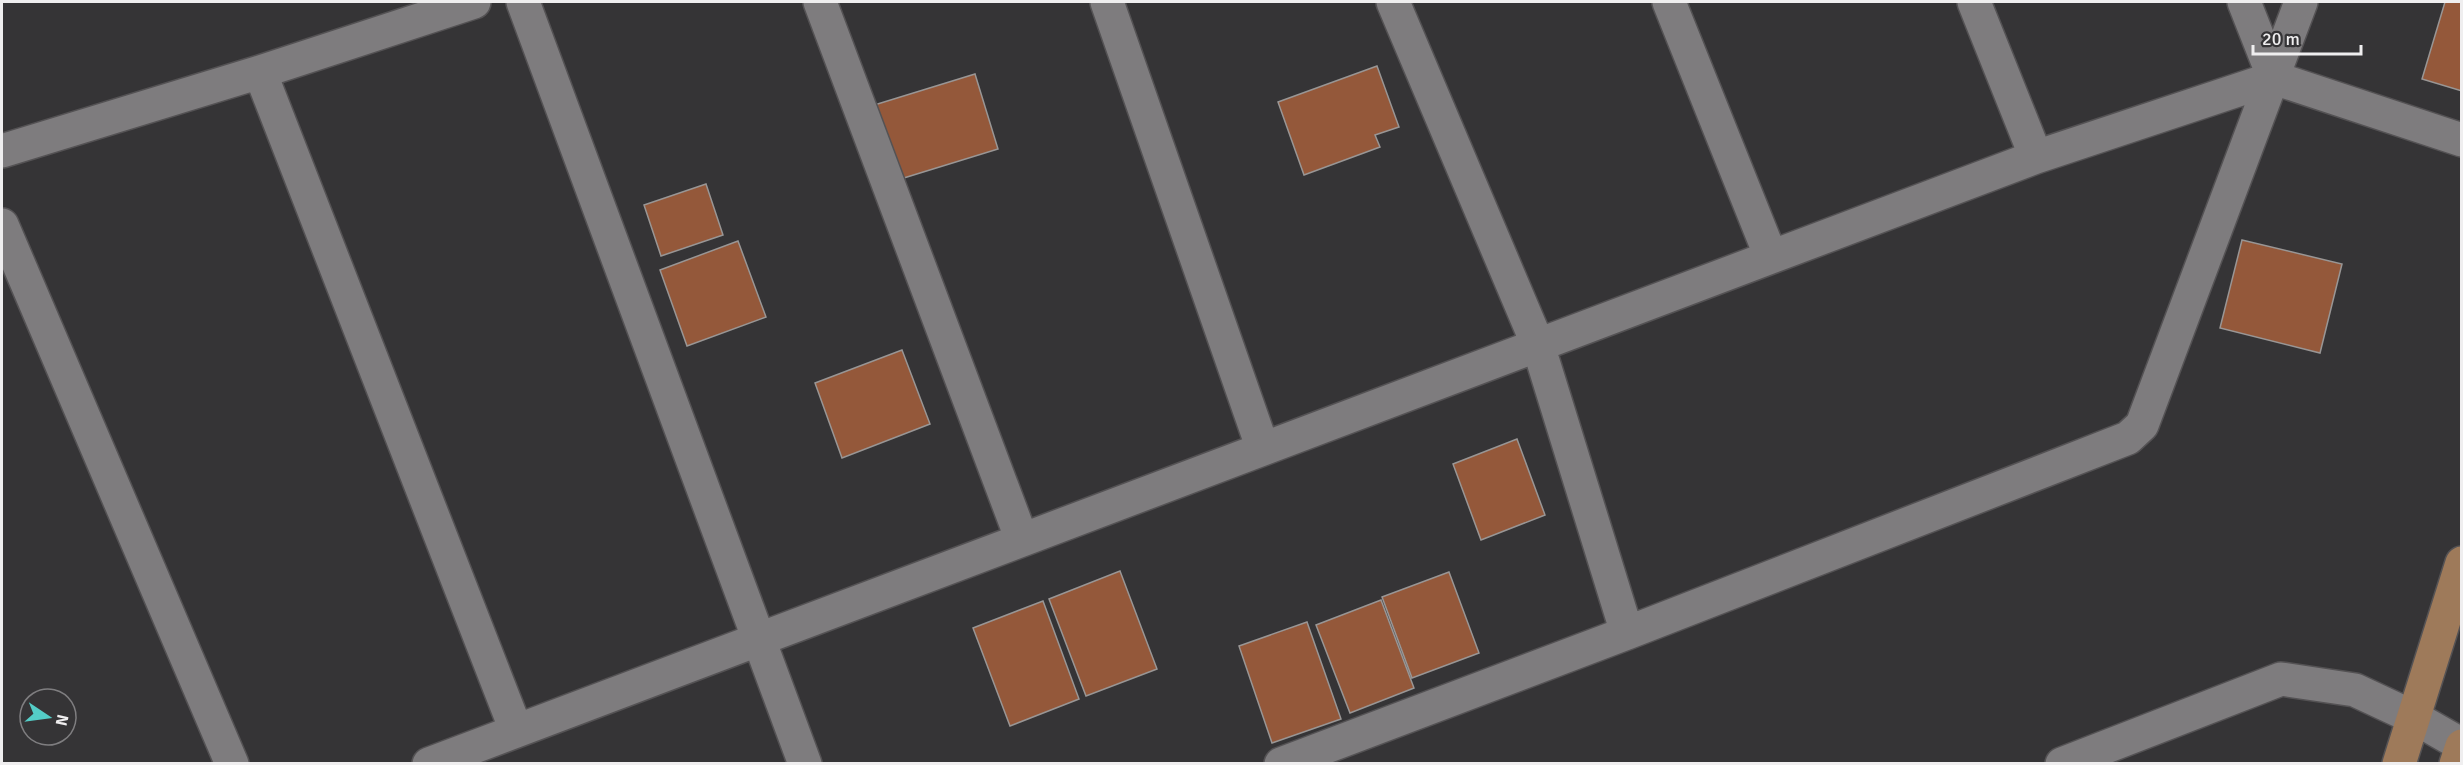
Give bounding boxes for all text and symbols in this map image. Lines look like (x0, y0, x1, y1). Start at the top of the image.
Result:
scale bar (2253, 18, 2361, 56)
text: 20 m (2262, 28, 2300, 50)
north arrow (18, 687, 78, 747)
text: N (51, 712, 73, 728)

